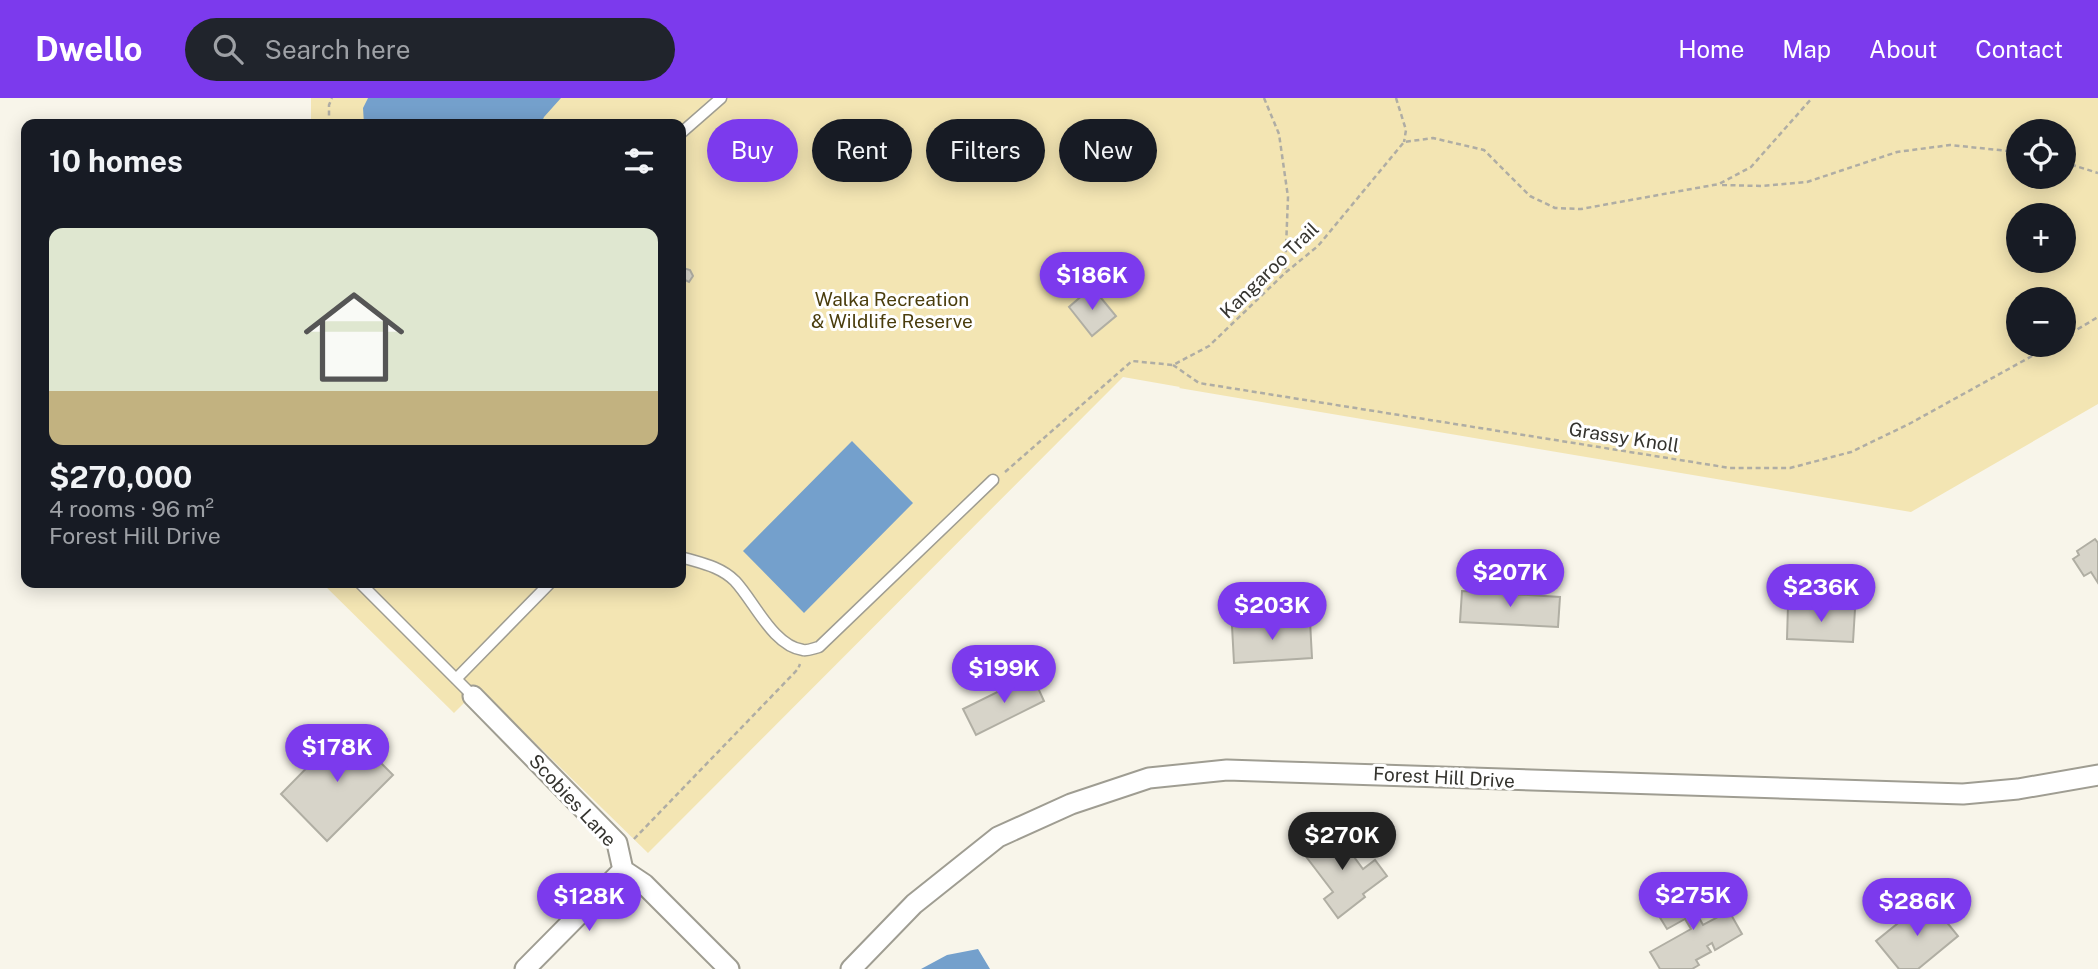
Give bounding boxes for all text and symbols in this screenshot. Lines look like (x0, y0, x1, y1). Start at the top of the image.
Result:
search box (185, 18, 675, 81)
text: Dwello (35, 30, 143, 68)
icon: search (209, 30, 247, 68)
text: Search here (265, 34, 411, 65)
text: Home (1678, 35, 1744, 63)
text: Map (1782, 35, 1831, 63)
text: About (1869, 35, 1937, 63)
text: Contact (1975, 35, 2063, 63)
chip: Buy (707, 119, 798, 182)
chip: Rent (812, 119, 912, 182)
chip: Filters (926, 119, 1045, 182)
chip: New (1059, 119, 1157, 182)
map controls (2006, 119, 2076, 357)
button: locate (2006, 119, 2076, 189)
icon: filters (620, 142, 658, 180)
text: 10 homes (49, 143, 183, 179)
button: + (2006, 203, 2076, 273)
street label: Kangaroo Trail (1215, 217, 1323, 323)
pin: $186K (1043, 252, 1141, 312)
text: $186K (1056, 261, 1128, 288)
icon: home (291, 274, 417, 400)
button: − (2006, 287, 2076, 357)
park label: Walka Recreation & Wildlife Reserve (811, 288, 973, 332)
street label: Grassy Knoll (1567, 417, 1681, 457)
text: $270,000 (49, 459, 192, 495)
text: 4 rooms · 96 m² (49, 495, 214, 522)
text: Forest Hill Drive (49, 522, 221, 549)
pin: $207K (1461, 550, 1559, 609)
text: $207K (1472, 558, 1548, 585)
pin: $236K (1772, 564, 1870, 624)
text: $236K (1782, 573, 1860, 600)
pin: $203K (1223, 582, 1321, 642)
text: $203K (1234, 591, 1310, 618)
pin: $199K (955, 646, 1053, 705)
text: $199K (968, 654, 1040, 681)
pin: $178K (288, 724, 386, 784)
text: $178K (301, 733, 373, 760)
street label: Scobies Lane (525, 750, 621, 850)
street label: Forest Hill Drive (1373, 762, 1515, 792)
pin: $270K (1293, 812, 1391, 872)
text: $270K (1304, 821, 1380, 848)
pin: $275K (1644, 872, 1742, 932)
pin: $128K (540, 874, 638, 933)
pin: $286K (1868, 878, 1966, 938)
text: $275K (1655, 881, 1731, 908)
text: $128K (553, 882, 625, 909)
text: $286K (1878, 887, 1956, 914)

